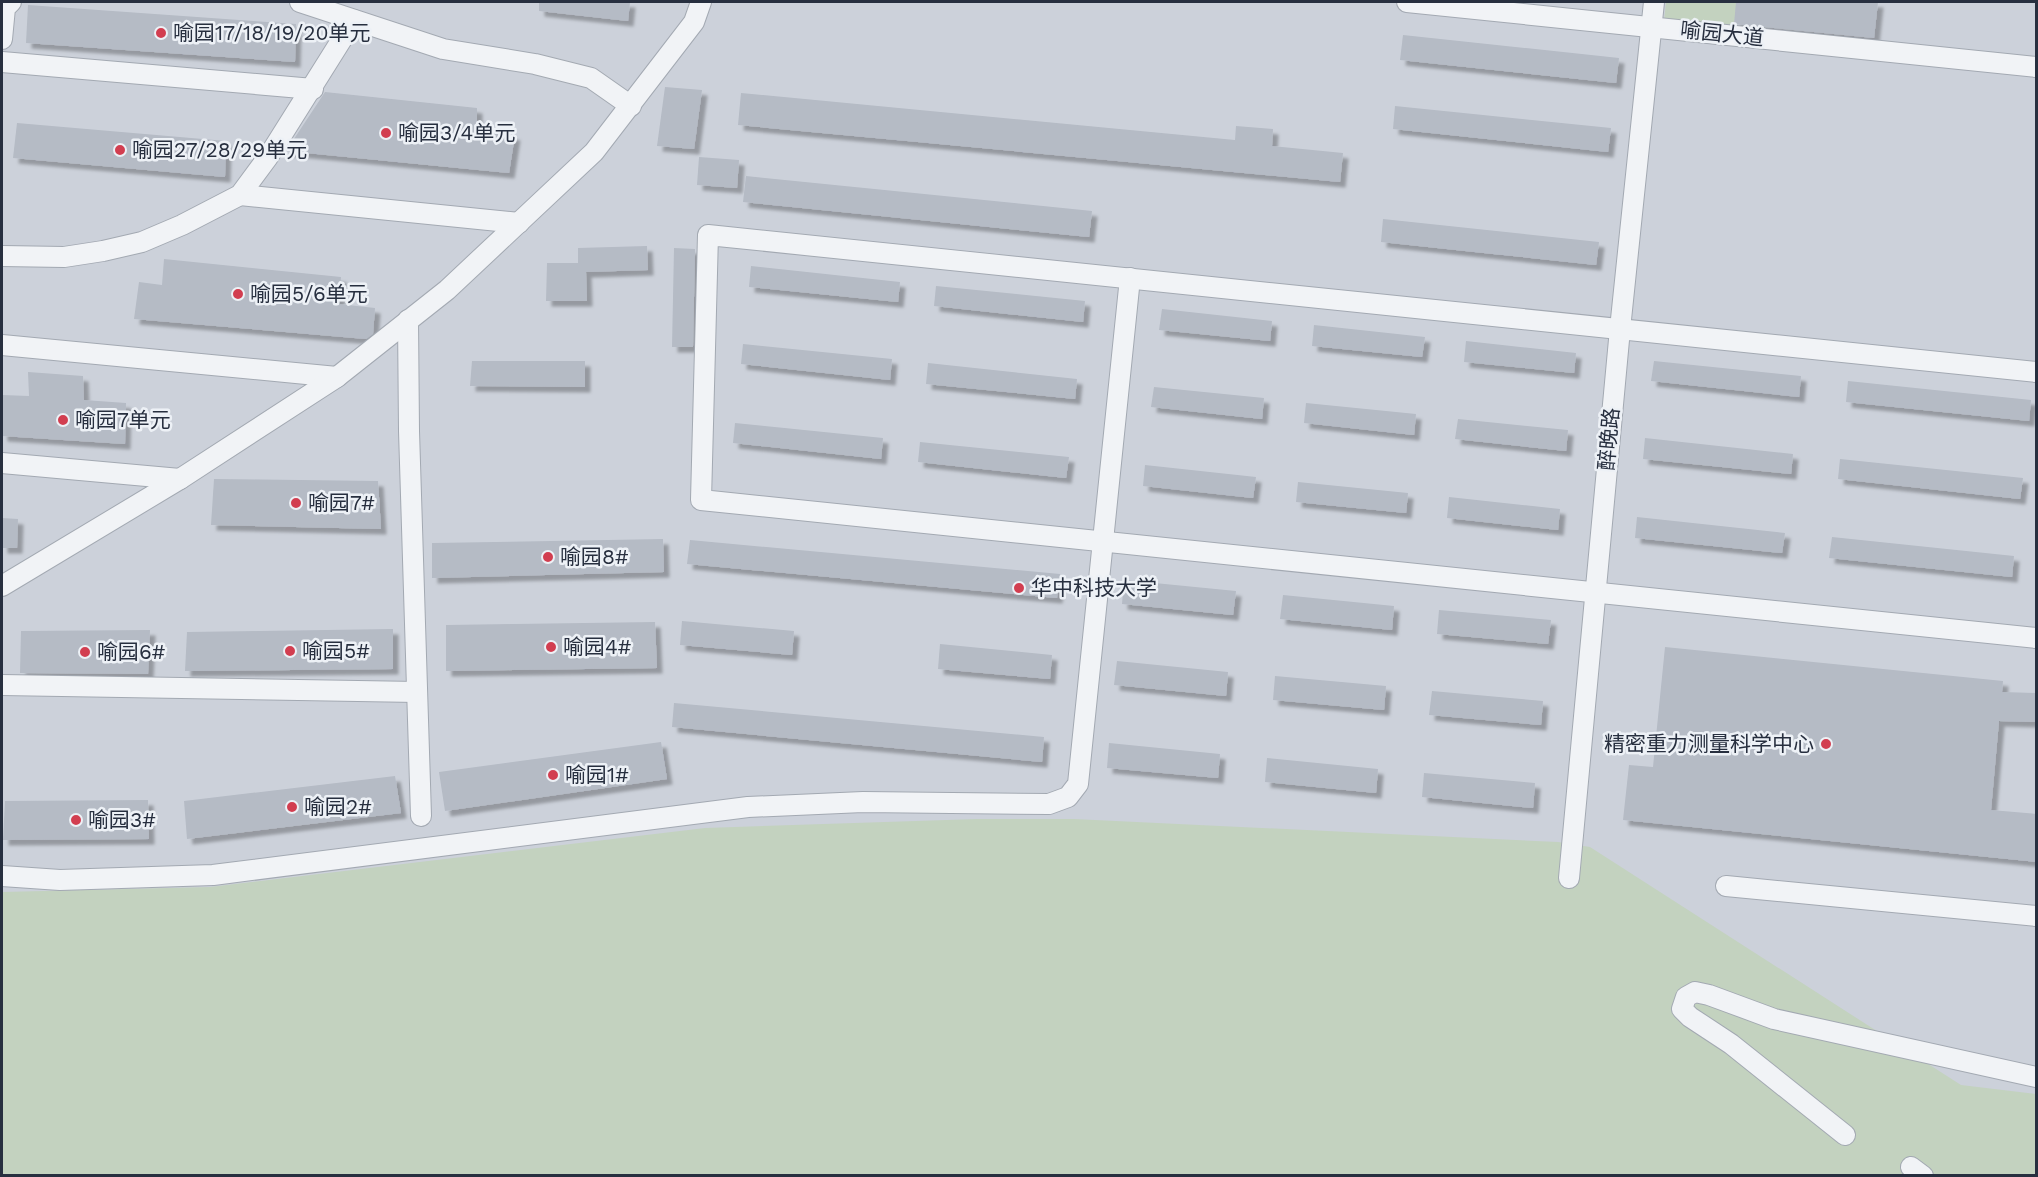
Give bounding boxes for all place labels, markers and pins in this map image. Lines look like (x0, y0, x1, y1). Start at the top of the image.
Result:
place label: 喻园17/18/19/20单元 (173, 20, 371, 45)
marker: 喻园17/18/19/20单元 (154, 26, 168, 40)
place label: 喻园3/4单元 (398, 120, 515, 145)
marker: 喻园3/4单元 (379, 126, 393, 140)
place label: 喻园27/28/29单元 (132, 137, 307, 162)
marker: 喻园27/28/29单元 (113, 143, 127, 157)
place label: 喻园5/6单元 (250, 281, 368, 306)
marker: 喻园5/6单元 (231, 287, 245, 301)
place label: 喻园7单元 (75, 407, 171, 432)
marker: 喻园7单元 (56, 413, 70, 427)
place label: 喻园7# (308, 490, 375, 515)
marker: 喻园7# (289, 496, 303, 510)
place label: 喻园8# (560, 544, 628, 569)
marker: 喻园8# (541, 550, 555, 564)
place label: 华中科技大学 (1031, 575, 1157, 600)
marker: 华中科技大学 (1012, 581, 1026, 595)
place label: 喻园4# (563, 634, 631, 659)
place label: 喻园5# (302, 638, 370, 663)
place label: 喻园6# (97, 639, 165, 664)
marker: 喻园4# (544, 640, 558, 654)
marker: 喻园5# (283, 644, 297, 658)
marker: 喻园6# (78, 645, 92, 659)
place label: 精密重力测量科学中心 (1604, 731, 1814, 756)
marker: 精密重力测量科学中心 (1819, 737, 1833, 751)
place label: 喻园1# (565, 762, 629, 787)
marker: 喻园1# (546, 768, 560, 782)
place label: 喻园2# (304, 794, 372, 819)
marker: 喻园2# (285, 800, 299, 814)
place label: 喻园3# (88, 807, 156, 832)
marker: 喻园3# (69, 813, 83, 827)

